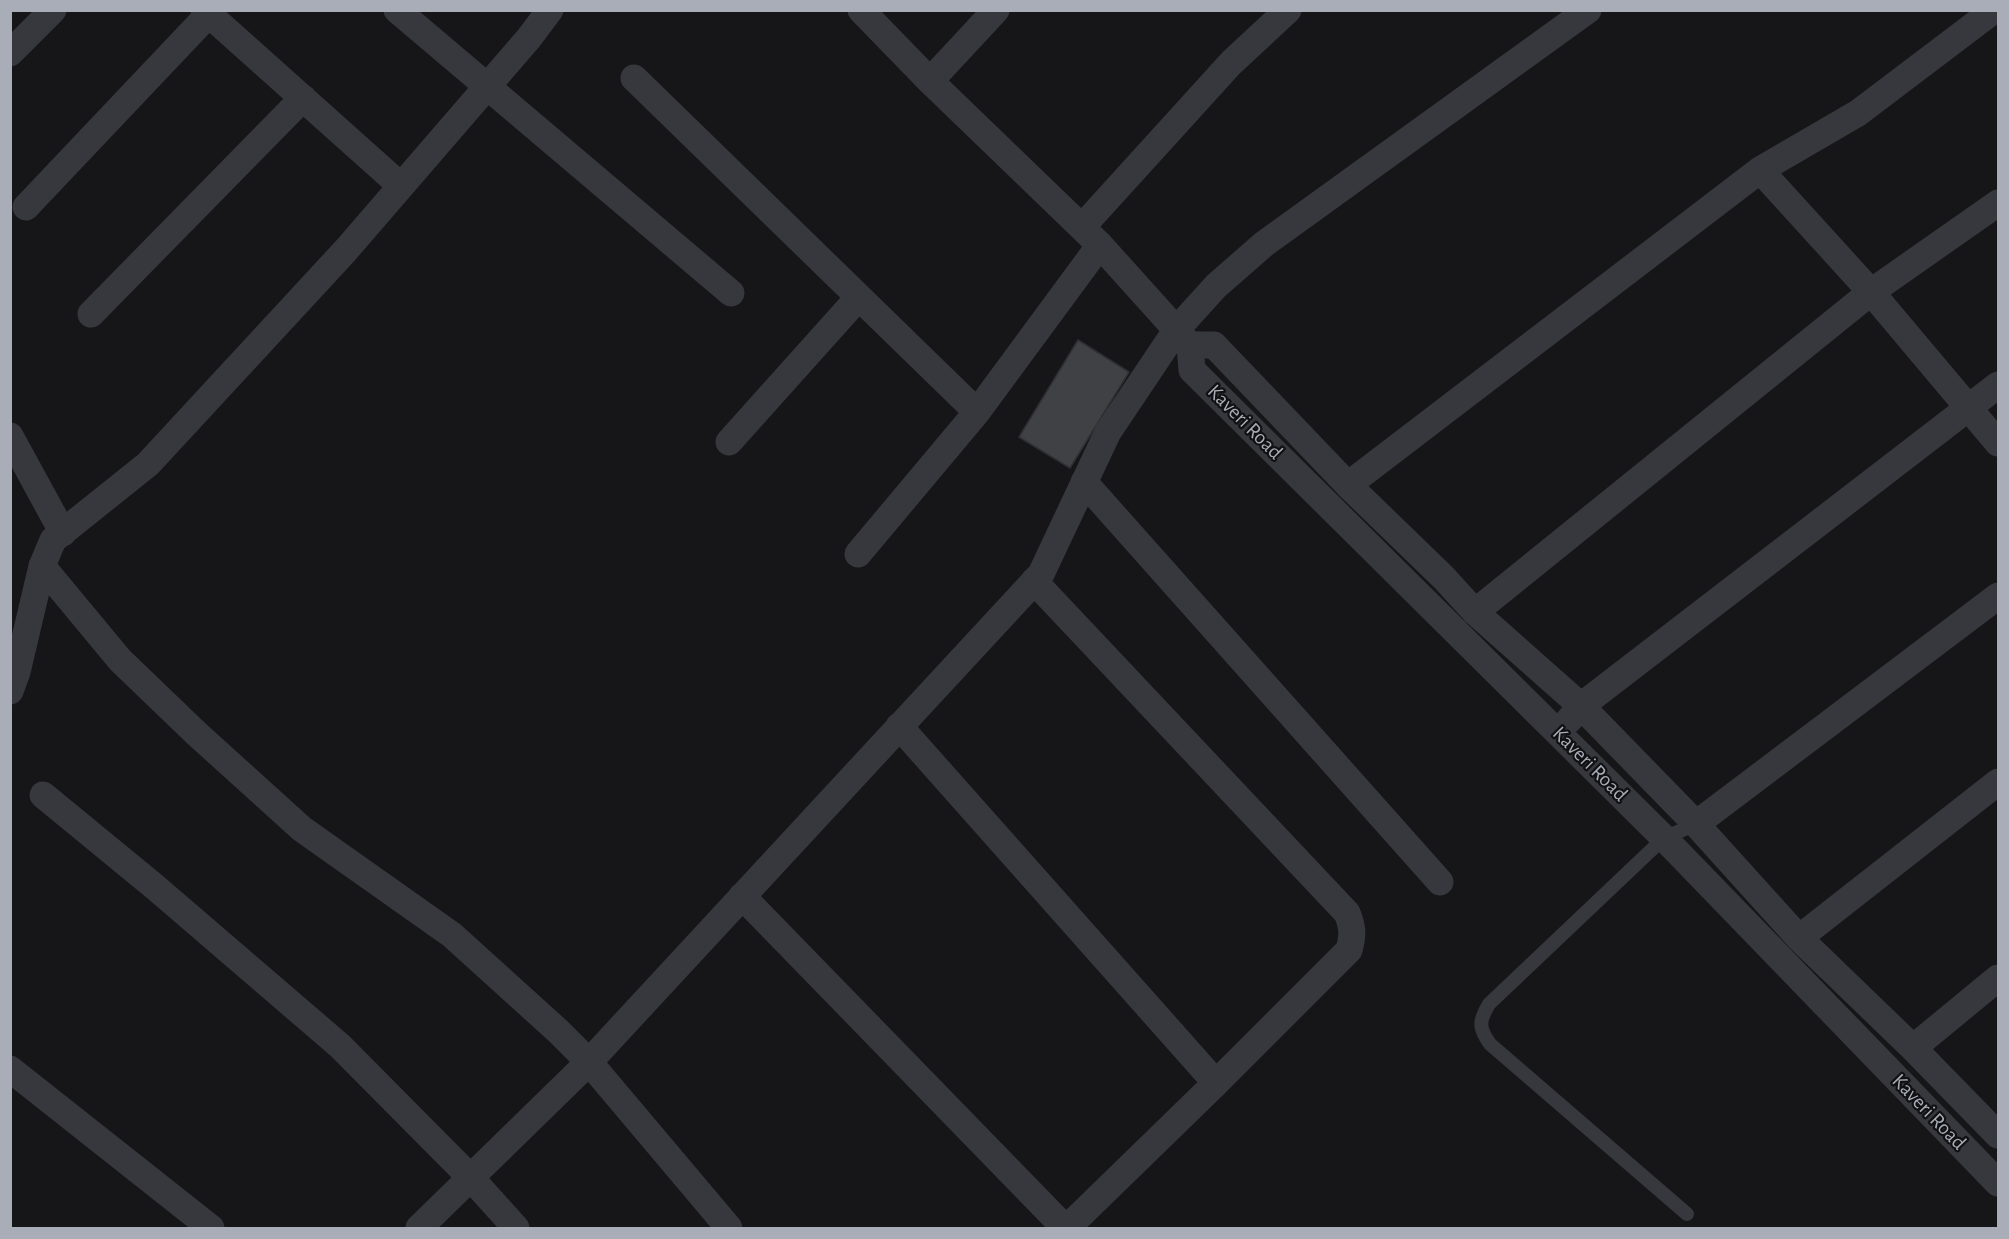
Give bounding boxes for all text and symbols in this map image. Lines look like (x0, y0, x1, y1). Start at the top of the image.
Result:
street label: Kaveri Road (1202, 379, 1288, 465)
street label: Kaveri Road (1547, 721, 1633, 807)
street label: Kaveri Road (1887, 1069, 1971, 1155)

